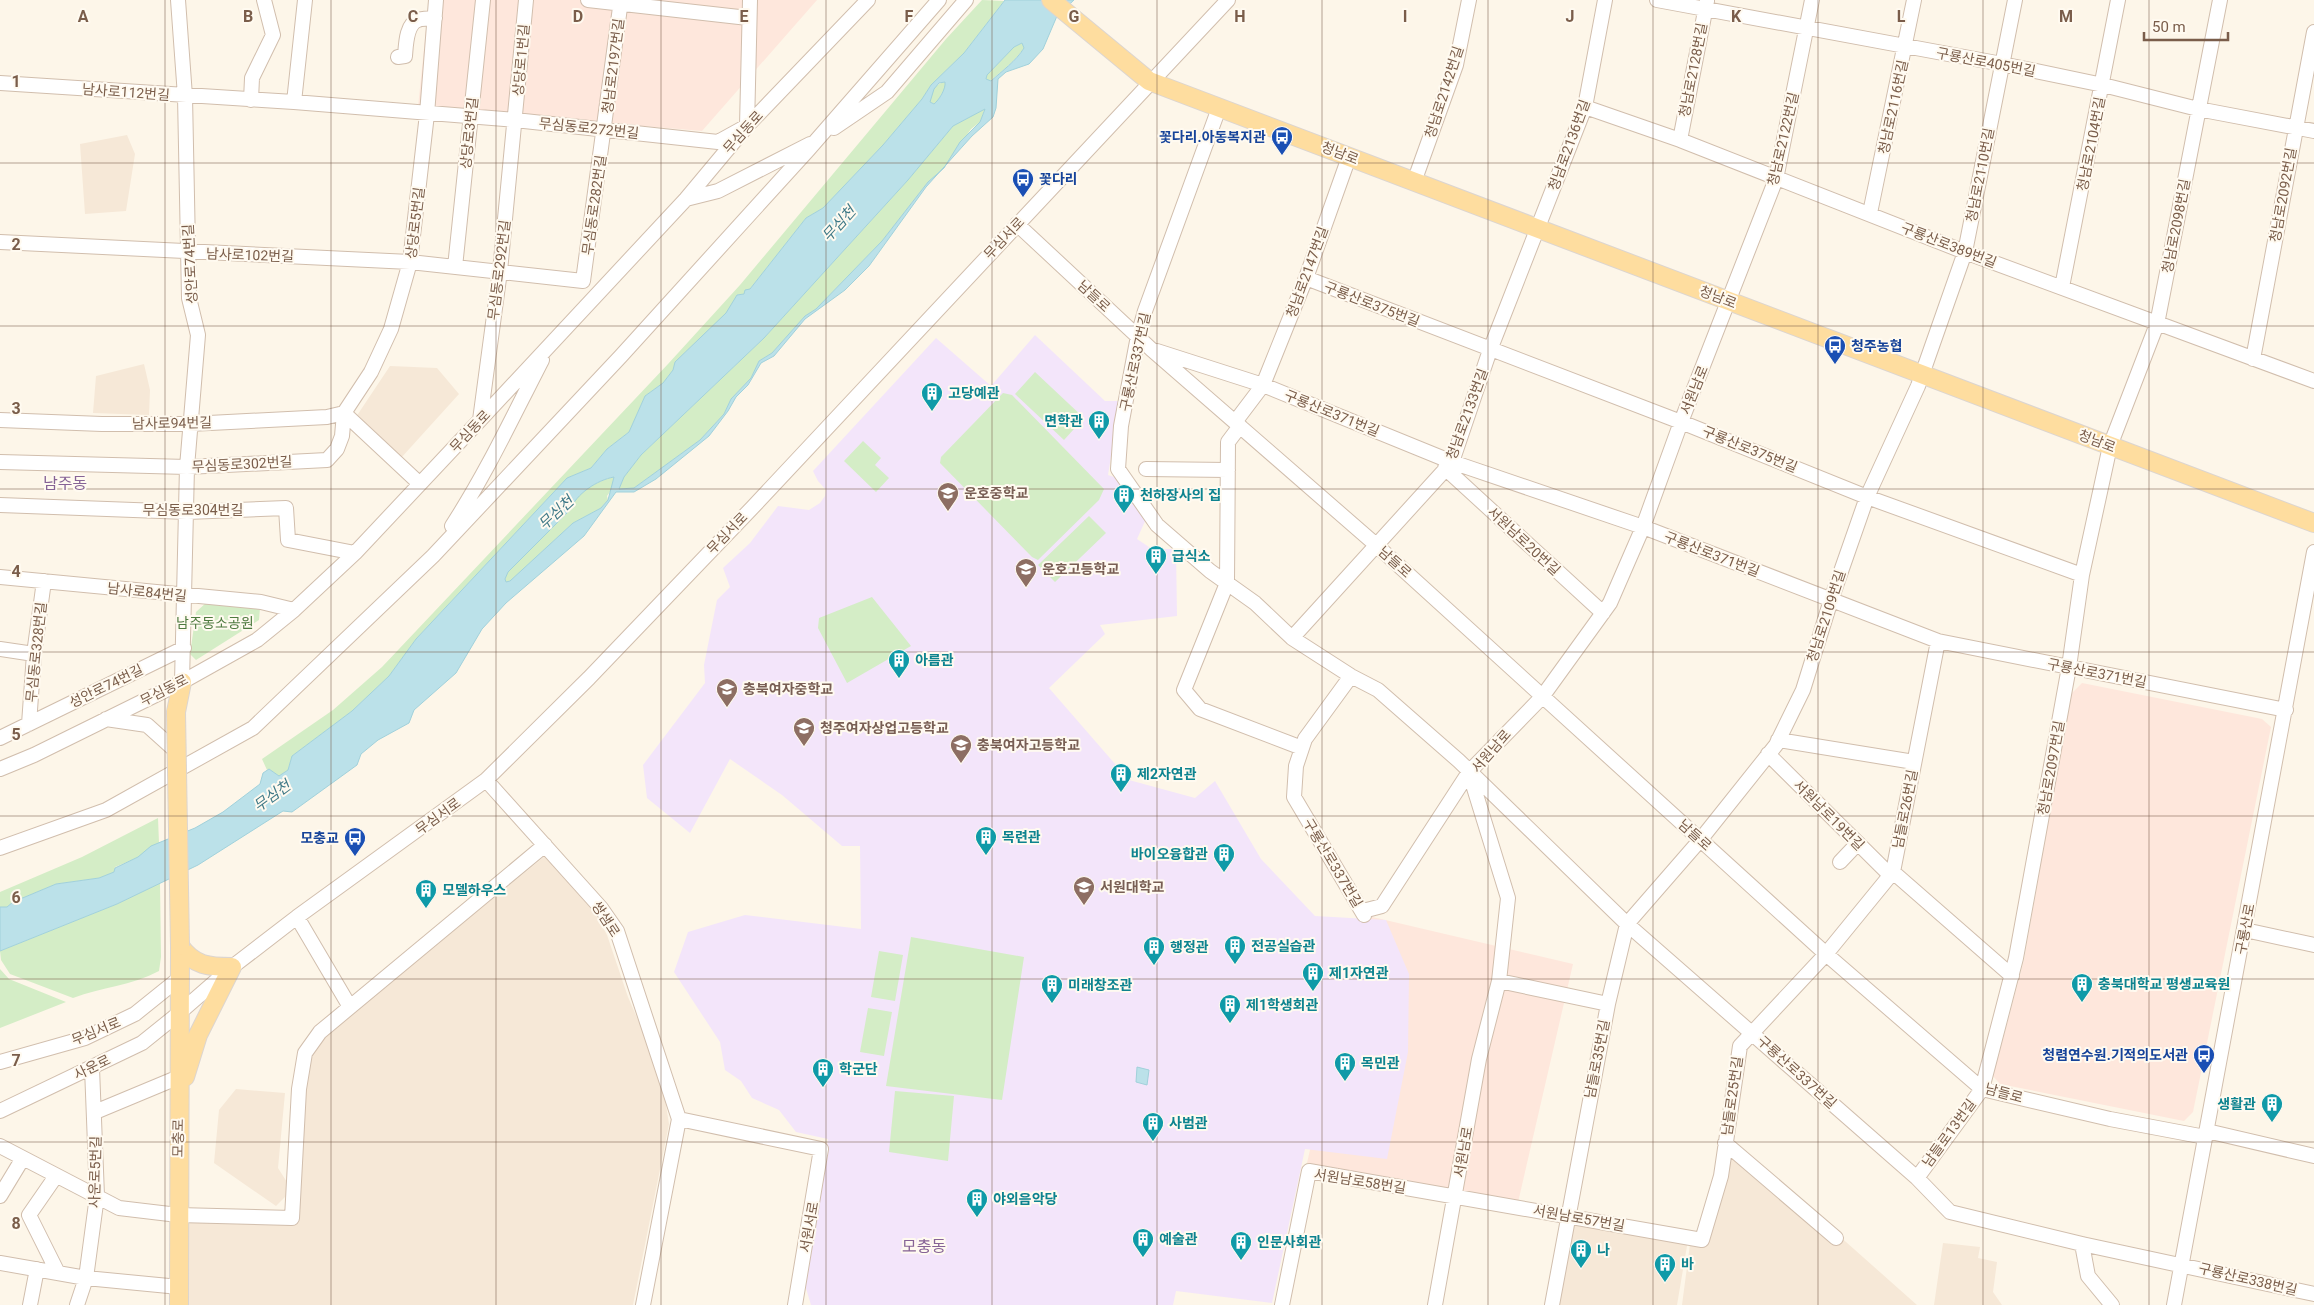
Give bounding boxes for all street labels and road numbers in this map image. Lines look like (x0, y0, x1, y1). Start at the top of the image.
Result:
street label: 청남로2197번길 (599, 17, 627, 115)
street label: 청남로2128번길 (1676, 21, 1710, 119)
street label: 상당로1번길 (510, 23, 532, 97)
street label: 청남로2142번길 (1422, 44, 1466, 140)
street label: 구룡산로405번길 (1935, 45, 2037, 79)
street label: 청남로2116번길 (1875, 58, 1911, 156)
street label: 남사로112번길 (82, 81, 170, 103)
street label: 청남로2122번길 (1764, 90, 1802, 188)
street label: 청남로2104번길 (2074, 95, 2108, 193)
street label: 상당로3번길 (457, 96, 481, 170)
street label: 청남로2136번길 (1545, 97, 1593, 193)
street label: 무심동로 (720, 107, 766, 157)
street label: 무심동로272번길 (538, 115, 640, 141)
street label: 청남로2110번길 (1963, 126, 1997, 224)
street label: 청남로 (1319, 139, 1361, 167)
street label: 청남로2092번길 (2267, 146, 2299, 244)
street label: 무심동로282번길 (579, 154, 609, 256)
street label: 청남로2098번길 (2159, 177, 2193, 275)
street label: 상당로5번길 (403, 186, 427, 260)
street label: 무심서로 (981, 214, 1027, 262)
street label: 무심동로292번길 (485, 219, 513, 321)
street label: 구룡산로389번길 (1899, 219, 1999, 271)
street label: 성안로74번길 (180, 224, 200, 304)
street label: 청남로2147번길 (1283, 224, 1331, 320)
street label: 남사로102번길 (206, 245, 294, 265)
street label: 남들로 (1074, 277, 1114, 315)
street label: 구룡산로375번길 (1322, 278, 1422, 330)
street label: 청남로 (1697, 283, 1739, 311)
street label: 구룡산로337번길 (1117, 311, 1153, 413)
street label: 서원남로 (1677, 363, 1711, 417)
street label: 청남로2133번길 (1443, 366, 1491, 462)
street label: 구룡산로371번길 (1282, 387, 1382, 439)
street label: 무심동로 (447, 407, 493, 455)
street label: 남사로94번길 (132, 414, 212, 432)
street label: 구룡산로375번길 (1700, 423, 1800, 475)
street label: 청남로 (2076, 427, 2118, 455)
street label: 무심동로302번길 (191, 453, 293, 475)
street label: 무심동로304번길 (143, 502, 243, 518)
street label: 서원남로20번길 (1485, 503, 1563, 579)
street label: 무심서로 (703, 509, 751, 557)
street label: 구룡산로371번길 (1662, 528, 1762, 580)
street label: 남들로 (1375, 543, 1415, 581)
street label: 청남로2109번길 (1804, 568, 1848, 664)
street label: 남사로84번길 (106, 580, 188, 604)
street label: 무심동로328번길 (23, 601, 49, 703)
street label: 구룡산로371번길 (2046, 656, 2148, 690)
street label: 성안로74번길 (66, 661, 146, 711)
street label: 무심동로 (137, 671, 191, 709)
street label: 청남로2097번길 (2035, 719, 2067, 817)
street label: 서원남로 (1468, 726, 1514, 776)
street label: 남들로26번길 (1890, 768, 1920, 850)
street label: 서원남로19번길 (1790, 776, 1868, 854)
street label: 무심서로 (412, 794, 464, 838)
street label: 구룡산로337번길 (1300, 816, 1366, 910)
street label: 남들로 (1675, 816, 1715, 854)
street label: 쌍샘로 (589, 898, 623, 940)
street label: 구룡산로 (2232, 902, 2258, 956)
street label: 무심서로 (69, 1014, 123, 1048)
street label: 남들로35번길 (1582, 1018, 1612, 1100)
street label: 구룡산로337번길 (1754, 1032, 1840, 1112)
street label: 사운로 (71, 1051, 113, 1083)
street label: 남들로25번길 (1719, 1055, 1745, 1137)
street label: 남들로 (1983, 1080, 2025, 1106)
street label: 남들로13번길 (1919, 1096, 1979, 1170)
street label: 모충로 (170, 1118, 186, 1157)
street label: 서원남로 (1451, 1125, 1475, 1179)
street label: 사운로5번길 (86, 1136, 104, 1208)
street label: 서원남로58번길 (1313, 1166, 1407, 1196)
street label: 서원서로 (797, 1200, 821, 1254)
street label: 서원남로57번길 (1532, 1202, 1626, 1234)
street label: 구룡산로338번길 (2197, 1260, 2299, 1298)

